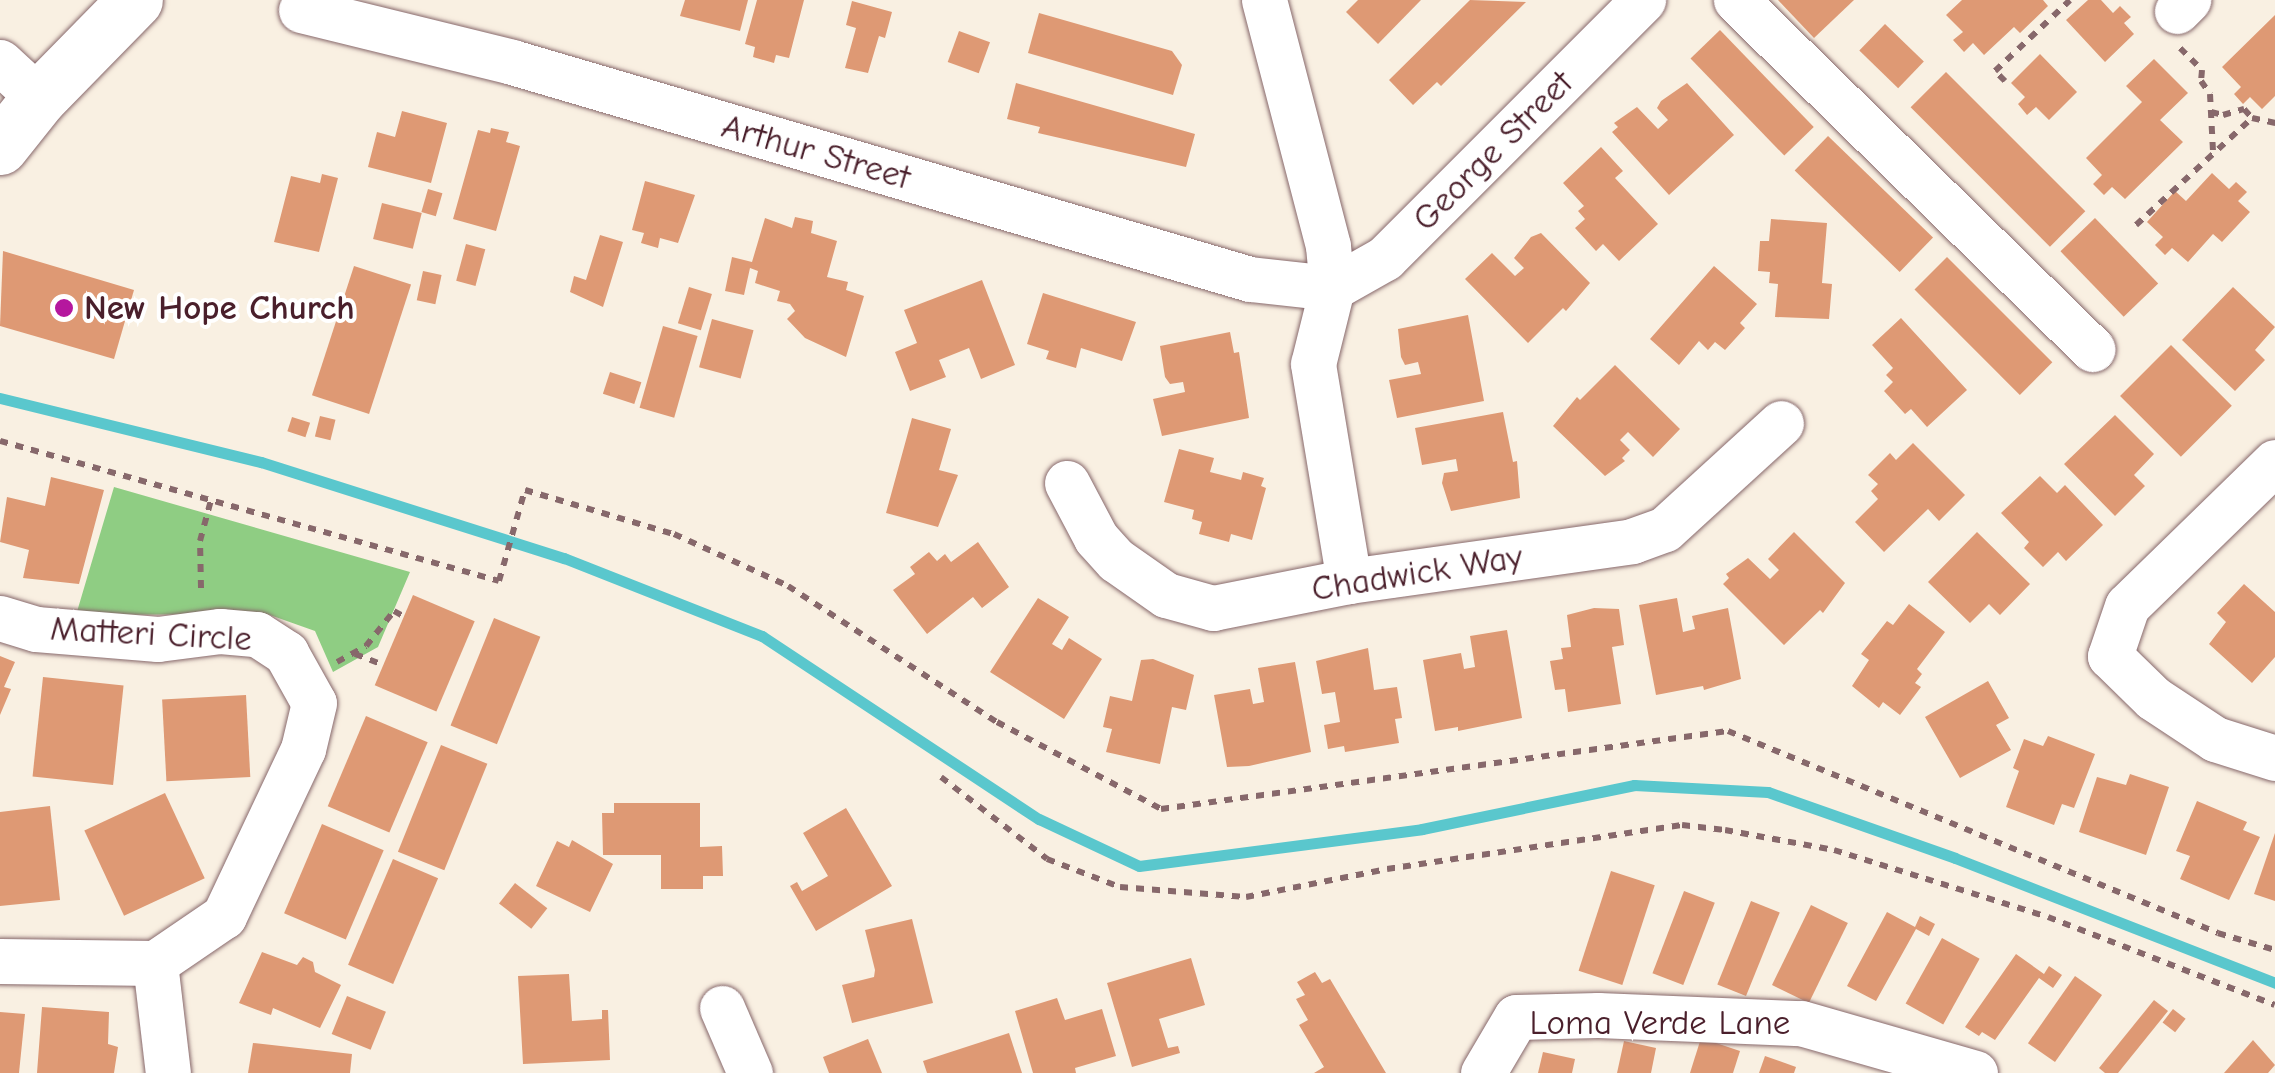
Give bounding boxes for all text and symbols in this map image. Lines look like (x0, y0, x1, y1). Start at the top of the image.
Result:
street label: George Street (1404, 62, 1582, 240)
street label: Arthur Street (717, 105, 915, 199)
place label: New Hope Church (84, 287, 355, 329)
marker: New Hope Church (53, 297, 75, 319)
street label: Chadwick Way (1309, 536, 1525, 610)
street label: Matteri Circle (49, 608, 253, 660)
street label: Loma Verde Lane (1530, 1002, 1790, 1044)

